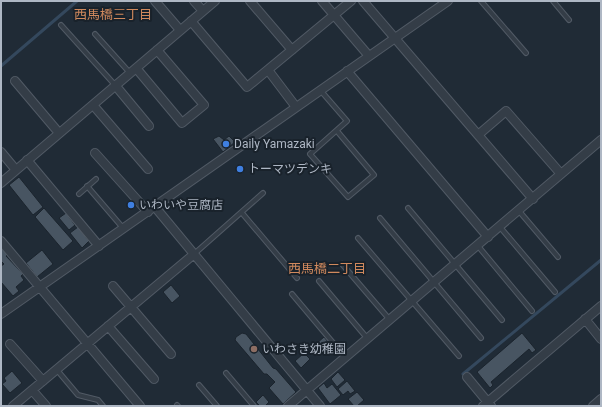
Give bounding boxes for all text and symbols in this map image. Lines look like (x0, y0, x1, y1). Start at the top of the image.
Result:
district label: 西馬橋三丁目 (74, 7, 152, 22)
place label: Daily Yamazaki (234, 137, 315, 151)
marker: Daily Yamazaki (221, 139, 231, 149)
place label: トーマツデンキ (248, 162, 332, 176)
marker: トーマツデンキ (235, 164, 245, 174)
place label: いわいや豆腐店 (139, 198, 223, 212)
marker: いわいや豆腐店 (126, 200, 136, 210)
district label: 西馬橋二丁目 (288, 261, 366, 276)
place label: いわさき幼稚園 (262, 342, 346, 356)
marker: いわさき幼稚園 (249, 344, 259, 354)

